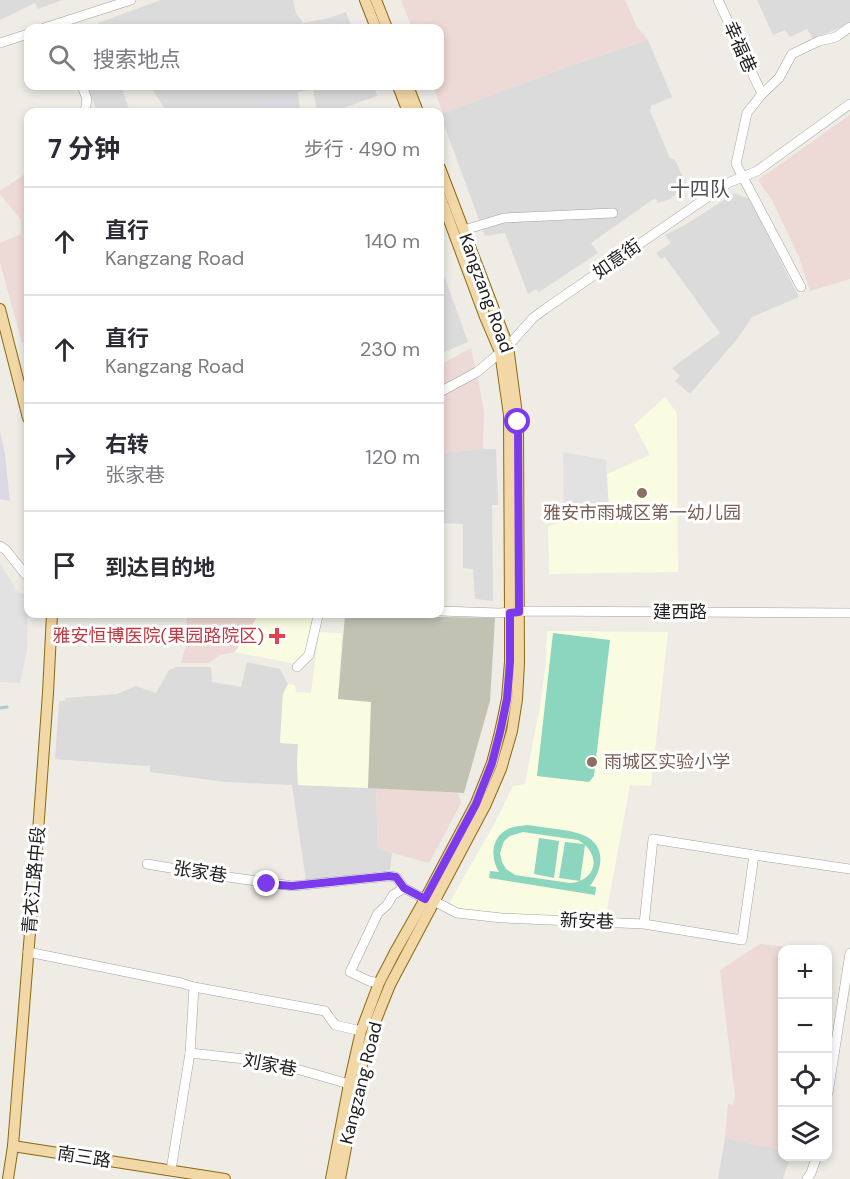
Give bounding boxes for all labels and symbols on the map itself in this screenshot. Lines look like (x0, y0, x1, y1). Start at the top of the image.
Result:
street label: 幸福巷 (718, 17, 762, 77)
district label: 十四队 (670, 176, 730, 202)
street label: Kangzang Road (453, 230, 519, 356)
street label: 如意街 (588, 234, 646, 284)
route start (504, 408, 530, 434)
marker: 雅安市雨城区第一幼儿园 (635, 486, 649, 500)
place label: 雅安市雨城区第一幼儿园 (543, 501, 741, 525)
street label: 建西路 (653, 600, 707, 624)
place label: 雅安恒博医院(果园路院区) (53, 624, 264, 648)
marker: 雅安恒博医院(果园路院区) (268, 627, 286, 645)
place label: 雨城区实验小学 (604, 750, 730, 774)
marker: 雨城区实验小学 (585, 755, 599, 769)
street label: 青衣江路中段 (17, 825, 51, 935)
street label: 张家巷 (171, 856, 229, 888)
route end (253, 870, 279, 896)
street label: 新安巷 (560, 908, 614, 934)
street label: Kangzang Road (334, 1019, 388, 1147)
street label: 刘家巷 (241, 1048, 299, 1082)
street label: 南三路 (55, 1141, 113, 1173)

